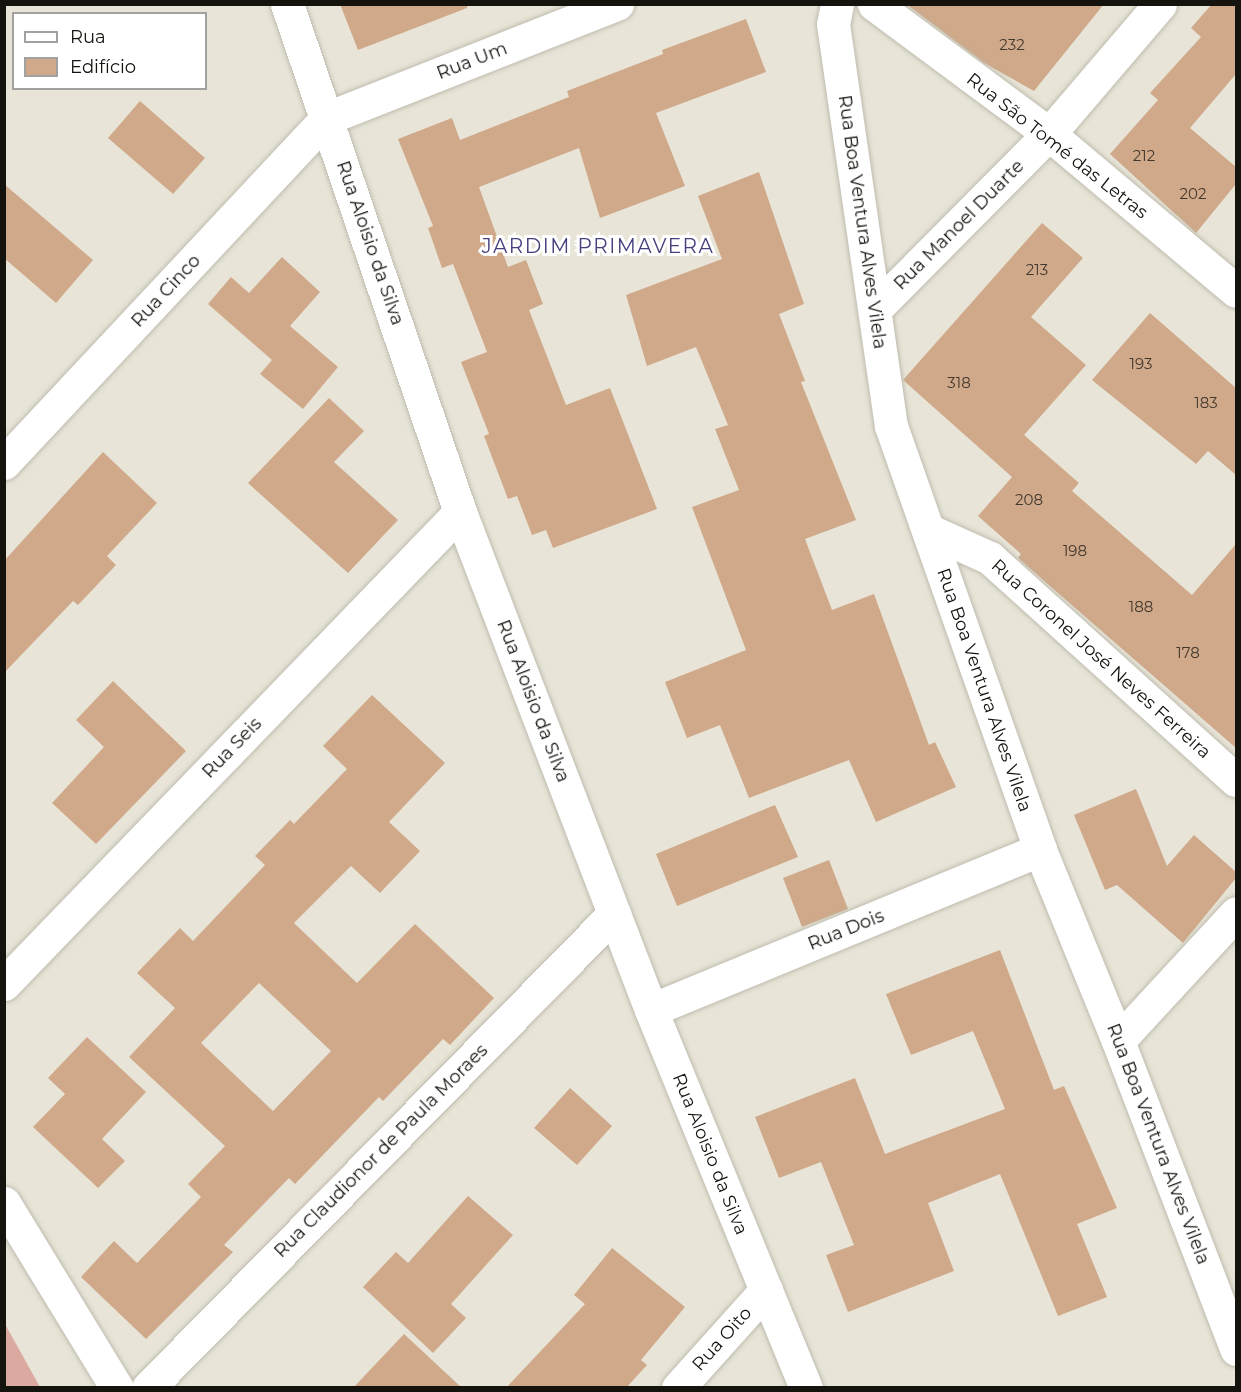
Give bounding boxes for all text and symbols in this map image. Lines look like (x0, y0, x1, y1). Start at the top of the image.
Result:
legend (12, 12, 207, 90)
text: Rua (70, 26, 106, 48)
house number: 232 (999, 36, 1025, 54)
street label: Rua Um (434, 38, 510, 84)
text: Edifício (70, 56, 136, 78)
street label: Rua São Tomé das Letras (962, 68, 1152, 224)
street label: Rua Boa Ventura Alves Vilela (833, 94, 891, 350)
house number: 212 (1133, 147, 1155, 165)
street label: Rua Manoel Duarte (889, 155, 1029, 295)
street label: Rua Aloisio da Silva (332, 158, 408, 328)
house number: 202 (1180, 185, 1206, 203)
district label: JARDIM PRIMAVERA (482, 234, 714, 258)
street label: Rua Cinco (127, 250, 205, 332)
house number: 213 (1026, 261, 1048, 279)
house number: 193 (1130, 355, 1152, 373)
house number: 318 (947, 374, 971, 392)
house number: 183 (1194, 394, 1218, 412)
house number: 208 (1015, 491, 1043, 509)
house number: 198 (1063, 542, 1087, 560)
street label: Rua Coronel José Neves Ferreira (987, 555, 1215, 763)
street label: Rua Boa Ventura Alves Vilela (932, 565, 1036, 815)
house number: 188 (1129, 598, 1153, 616)
street label: Rua Aloisio da Silva (492, 617, 574, 785)
house number: 178 (1176, 644, 1200, 662)
street label: Rua Seis (198, 713, 266, 783)
street label: Rua Dois (805, 905, 887, 955)
street label: Rua Boa Ventura Alves Vilela (1102, 1020, 1214, 1268)
street label: Rua Claudionor de Paula Moraes (270, 1040, 492, 1262)
street label: Rua Aloisio da Silva (668, 1070, 752, 1238)
street label: Rua Oito (688, 1303, 756, 1375)

